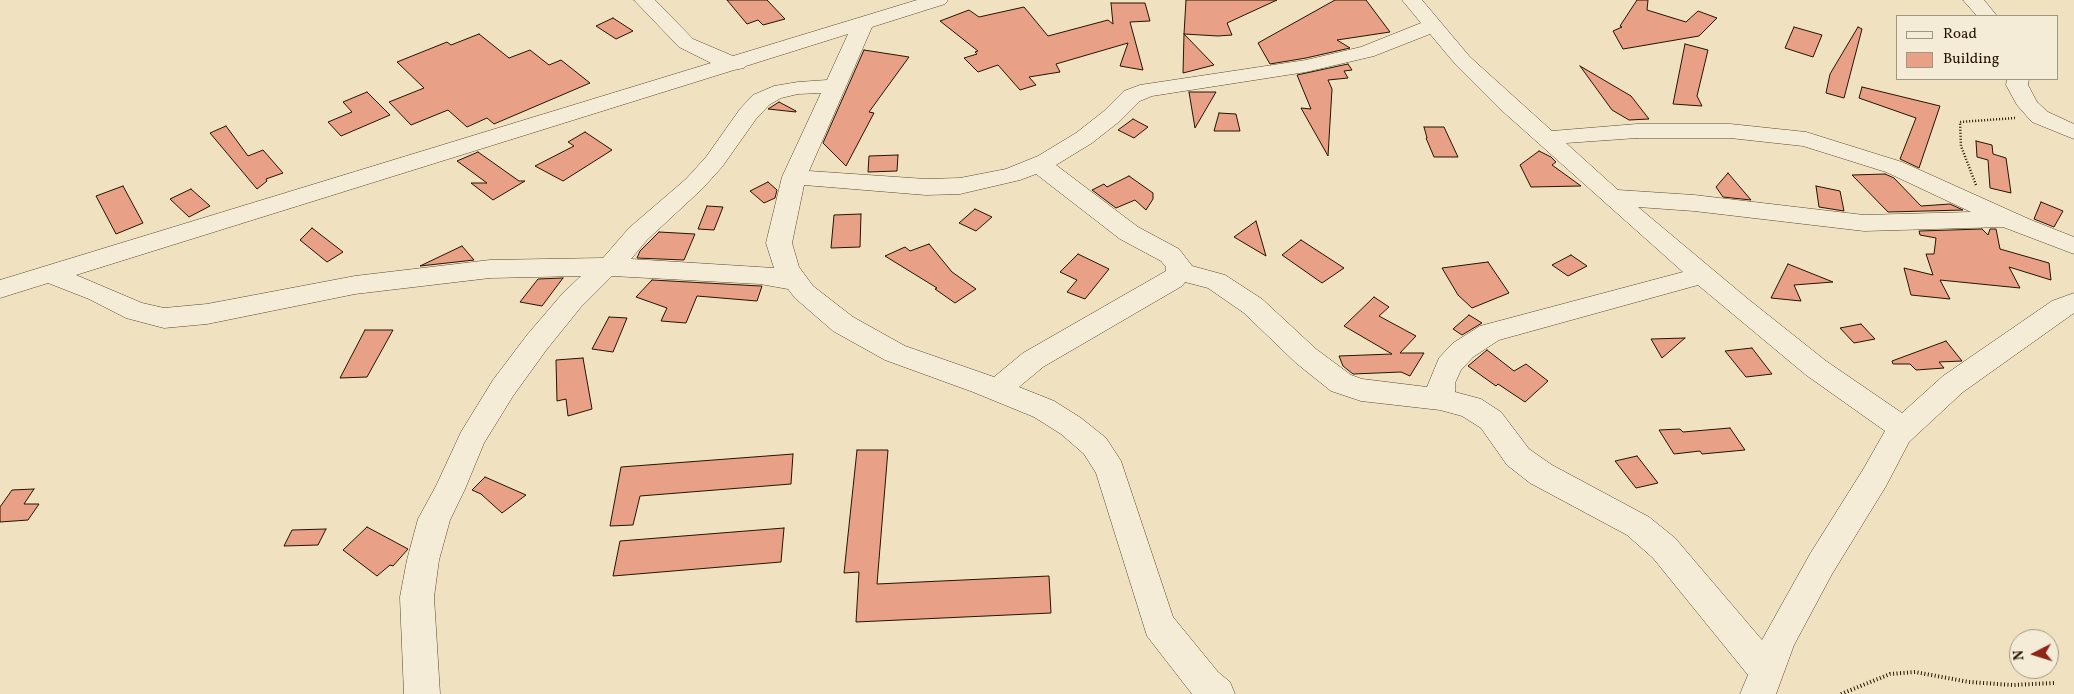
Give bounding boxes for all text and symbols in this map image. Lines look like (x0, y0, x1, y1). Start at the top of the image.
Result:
legend (1896, 15, 2059, 80)
text: Road (1943, 24, 1977, 45)
text: Building (1943, 49, 1999, 70)
north arrow (2009, 629, 2059, 679)
text: N (2010, 649, 2029, 661)

